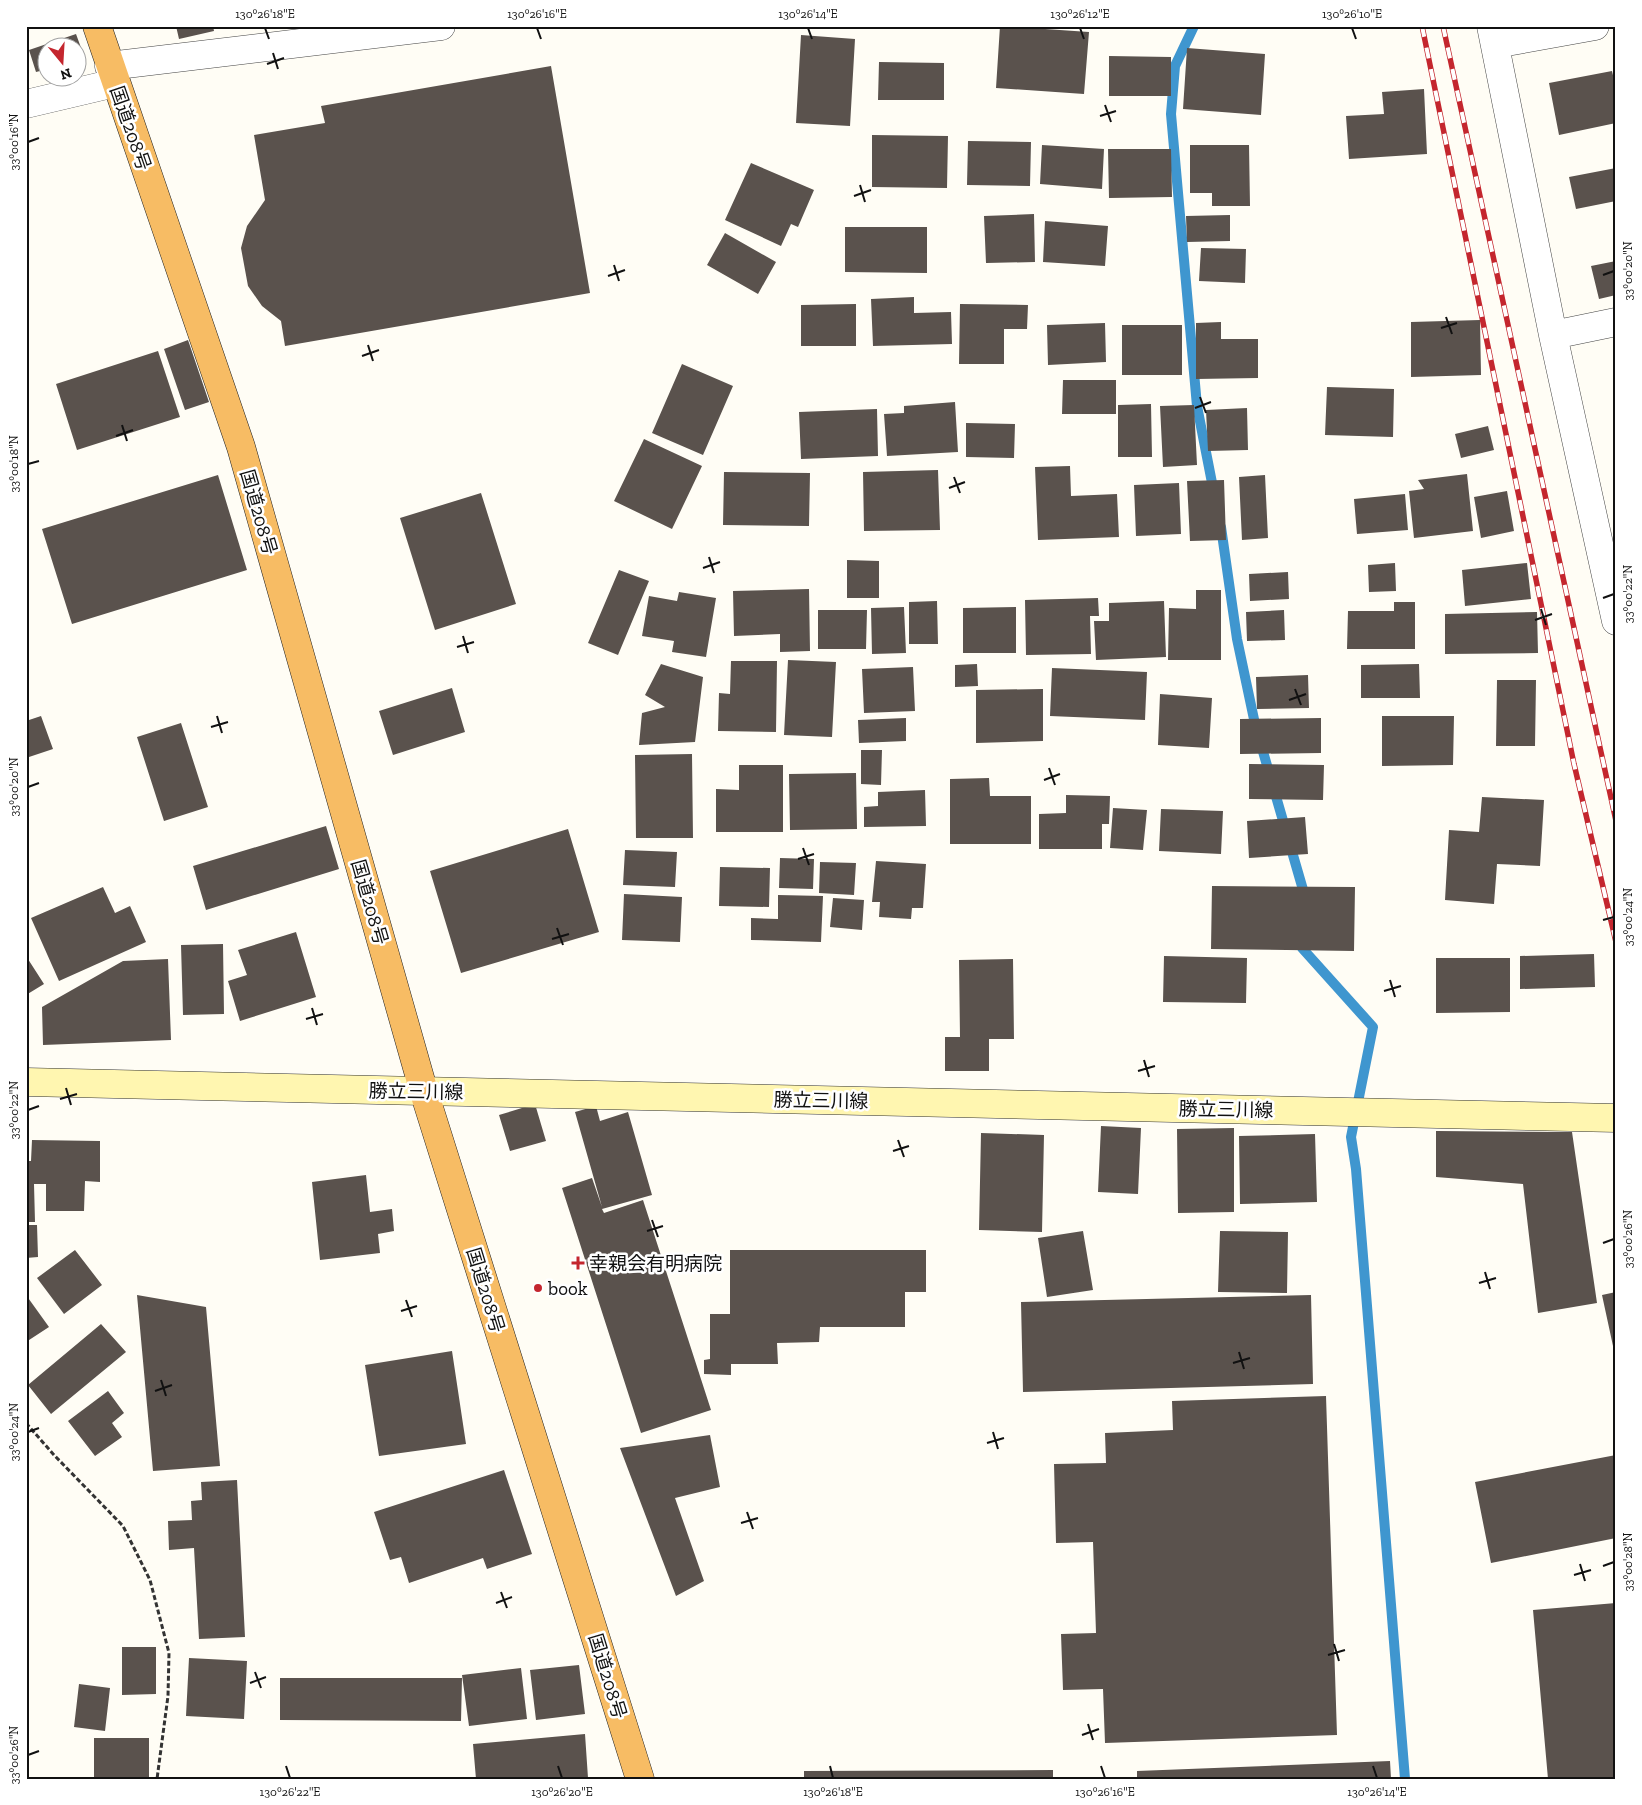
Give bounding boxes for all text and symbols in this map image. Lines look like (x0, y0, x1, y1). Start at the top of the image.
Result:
text: 130°26'18"E (235, 7, 295, 21)
text: 130°26'16"E (507, 7, 567, 21)
text: 130°26'14"E (778, 7, 838, 21)
text: 130°26'12"E (1050, 7, 1110, 21)
text: 130°26'10"E (1322, 7, 1382, 21)
north arrow (38, 38, 88, 88)
text: N (58, 64, 74, 84)
street label: 国道208号 (105, 83, 156, 173)
text: 33°00'16"N (7, 113, 21, 170)
text: 33°00'20"N (1621, 241, 1635, 301)
text: 33°00'18"N (7, 435, 21, 493)
street label: 国道208号 (235, 467, 282, 558)
text: 33°00'22"N (1621, 565, 1635, 623)
text: 33°00'20"N (7, 757, 21, 817)
street label: 国道208号 (346, 857, 393, 948)
text: 33°00'24"N (1621, 888, 1635, 946)
street label: 勝立三川線 (368, 1079, 464, 1104)
text: 33°00'22"N (7, 1081, 21, 1139)
street label: 勝立三川線 (773, 1088, 869, 1113)
street label: 勝立三川線 (1178, 1097, 1274, 1122)
text: 33°00'26"N (1621, 1210, 1635, 1268)
street label: 国道208号 (462, 1245, 509, 1336)
place label: 幸親会有明病院 (589, 1252, 722, 1275)
marker: 幸親会有明病院 (571, 1256, 585, 1270)
place label: book (547, 1277, 588, 1300)
marker: book (532, 1282, 544, 1294)
text: 33°00'24"N (7, 1403, 21, 1461)
text: 33°00'28"N (1621, 1533, 1635, 1591)
street label: 国道208号 (584, 1631, 631, 1722)
text: 33°00'26"N (7, 1726, 21, 1784)
text: 130°26'22"E (260, 1785, 320, 1799)
text: 130°26'20"E (531, 1785, 593, 1799)
text: 130°26'18"E (803, 1785, 863, 1799)
text: 130°26'16"E (1075, 1785, 1135, 1799)
text: 130°26'14"E (1347, 1785, 1407, 1799)

